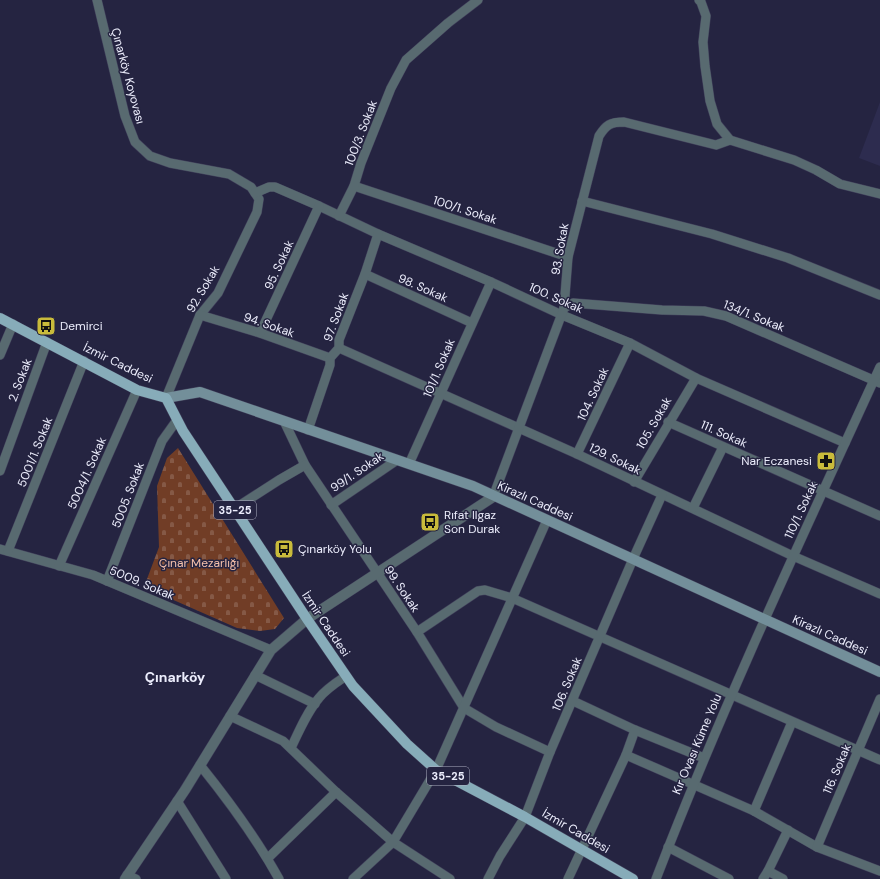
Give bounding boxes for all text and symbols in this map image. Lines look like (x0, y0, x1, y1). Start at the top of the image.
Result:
street label: Çınarköy Koyovası (108, 26, 148, 126)
street label: 100/3. Sokak (341, 98, 381, 168)
street label: 100/1. Sokak (431, 192, 499, 228)
street label: 93. Sokak (548, 222, 572, 276)
street label: 95. Sokak (261, 238, 297, 292)
street label: 92. Sokak (183, 262, 223, 316)
street label: 98. Sokak (396, 270, 450, 306)
street label: 100. Sokak (526, 279, 586, 317)
street label: 97. Sokak (320, 290, 352, 344)
street label: 134/1. Sokak (721, 296, 787, 336)
street label: 94. Sokak (241, 309, 297, 341)
bus stop icon: Demirci (35, 315, 57, 337)
place label: Demirci (60, 318, 103, 334)
street label: 101/1. Sokak (419, 336, 459, 400)
street label: İzmir Caddesi (81, 339, 155, 387)
street label: 2. Sokak (4, 356, 36, 404)
street label: 104. Sokak (574, 365, 612, 423)
street label: 105. Sokak (633, 394, 675, 452)
street label: 5001/1. Sokak (14, 415, 56, 489)
street label: 111. Sokak (698, 417, 750, 451)
street label: 5004/1. Sokak (64, 434, 110, 512)
street label: 129. Sokak (586, 440, 644, 478)
street label: 99/1. Sokak (327, 448, 387, 496)
pharmacy icon: Nar Eczanesi (815, 450, 837, 472)
place label: Nar Eczanesi (741, 453, 812, 469)
street label: 5005. Sokak (108, 460, 148, 530)
street label: Kirazlı Caddesi (495, 477, 575, 525)
street label: 110/1. Sokak (781, 479, 821, 541)
road number: 35-25 (214, 501, 256, 519)
place label: Rıfat Ilgaz Son Durak (444, 507, 500, 537)
bus stop icon: Rıfat Ilgaz Son Durak (419, 511, 441, 533)
bus stop icon: Çınarköy Yolu (273, 538, 295, 560)
place label: Çınarköy Yolu (298, 541, 372, 557)
park label: Çınar Mezarlığı (159, 555, 239, 571)
street label: 5009. Sokak (107, 562, 177, 604)
street label: 99. Sokak (381, 563, 423, 615)
street label: İzmir Caddesi (298, 588, 354, 660)
street label: Kirazlı Caddesi (790, 611, 870, 659)
street label: 106. Sokak (548, 655, 586, 713)
district label: Çınarköy (145, 668, 206, 686)
street label: Kır Ovası Küme Yolu (669, 691, 726, 797)
street label: 116. Sokak (819, 742, 855, 796)
road number: 35-25 (427, 767, 469, 785)
street label: İzmir Caddesi (539, 805, 613, 857)

